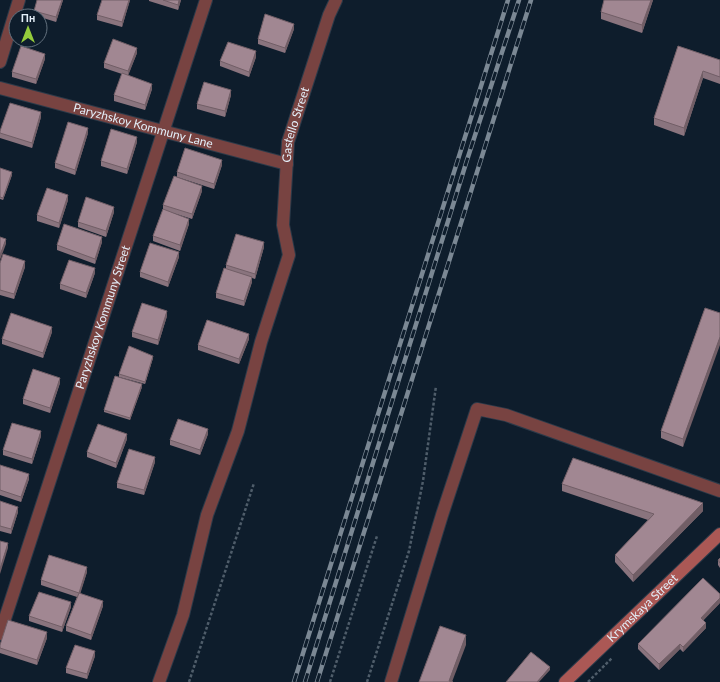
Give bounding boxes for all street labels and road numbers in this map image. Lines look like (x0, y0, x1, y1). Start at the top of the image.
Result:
street label: Gastello Street (279, 84, 312, 163)
street label: Paryzhskoy Kommuny Lane (72, 100, 215, 151)
street label: Paryzhskoy Kommuny Street (72, 243, 133, 391)
street label: Krymskaya Street (603, 570, 681, 645)

